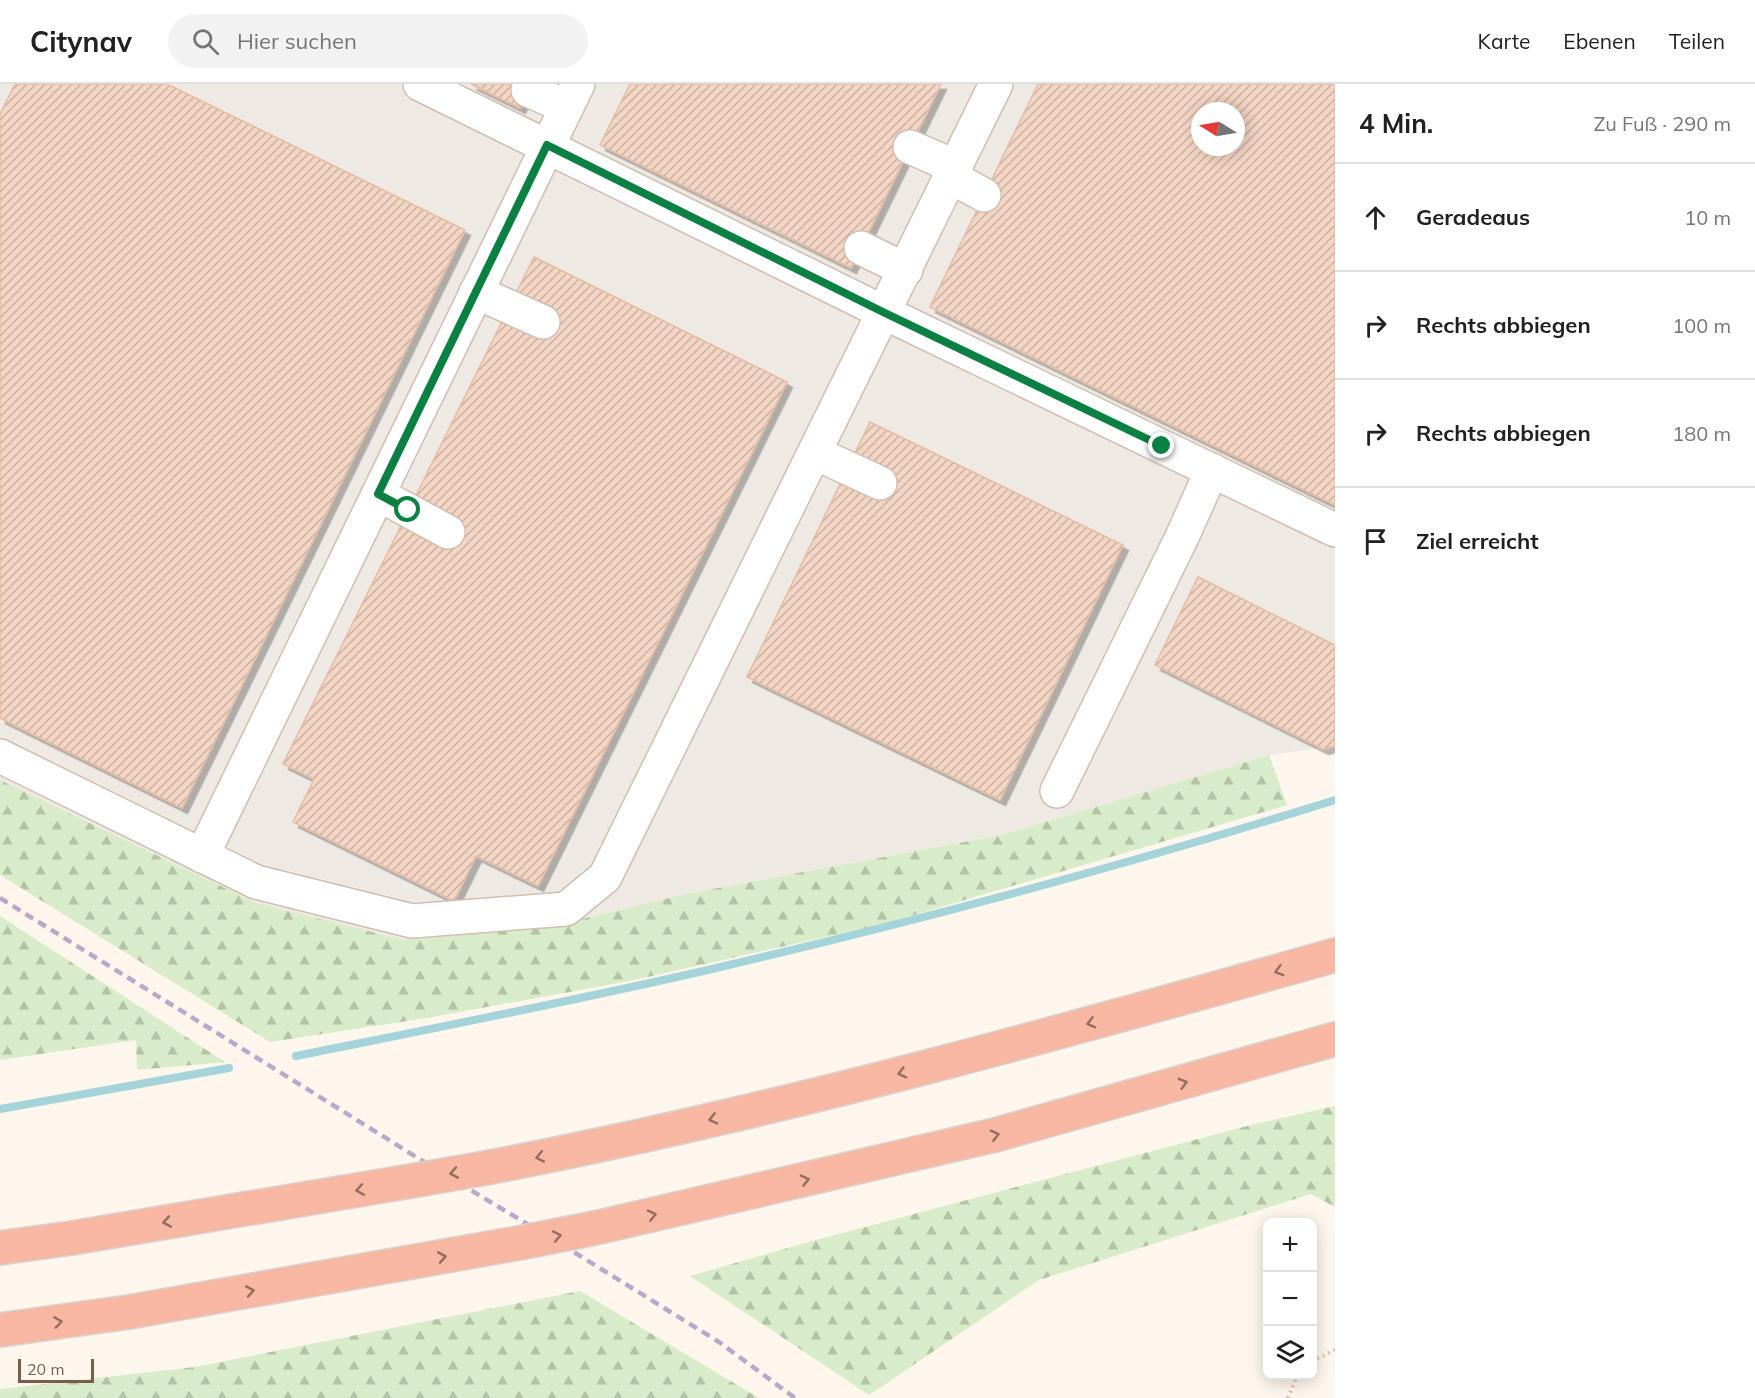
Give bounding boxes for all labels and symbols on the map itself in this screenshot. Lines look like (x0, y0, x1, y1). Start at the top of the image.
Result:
north arrow (1191, 102, 1245, 156)
route end (1148, 432, 1174, 458)
route start (394, 496, 420, 522)
one-way arrow (1274, 964, 1285, 976)
one-way arrow (1086, 1016, 1097, 1028)
one-way arrow (898, 1066, 908, 1078)
one-way arrow (1177, 1077, 1187, 1090)
one-way arrow (708, 1112, 718, 1125)
one-way arrow (990, 1130, 1000, 1143)
one-way arrow (535, 1150, 545, 1163)
one-way arrow (450, 1167, 459, 1179)
one-way arrow (800, 1174, 810, 1187)
one-way arrow (355, 1183, 365, 1196)
one-way arrow (647, 1210, 657, 1223)
one-way arrow (163, 1216, 172, 1228)
one-way arrow (552, 1230, 562, 1243)
one-way arrow (437, 1251, 447, 1264)
one-way arrow (245, 1285, 255, 1298)
one-way arrow (53, 1316, 63, 1329)
scale bar (18, 1356, 94, 1384)

